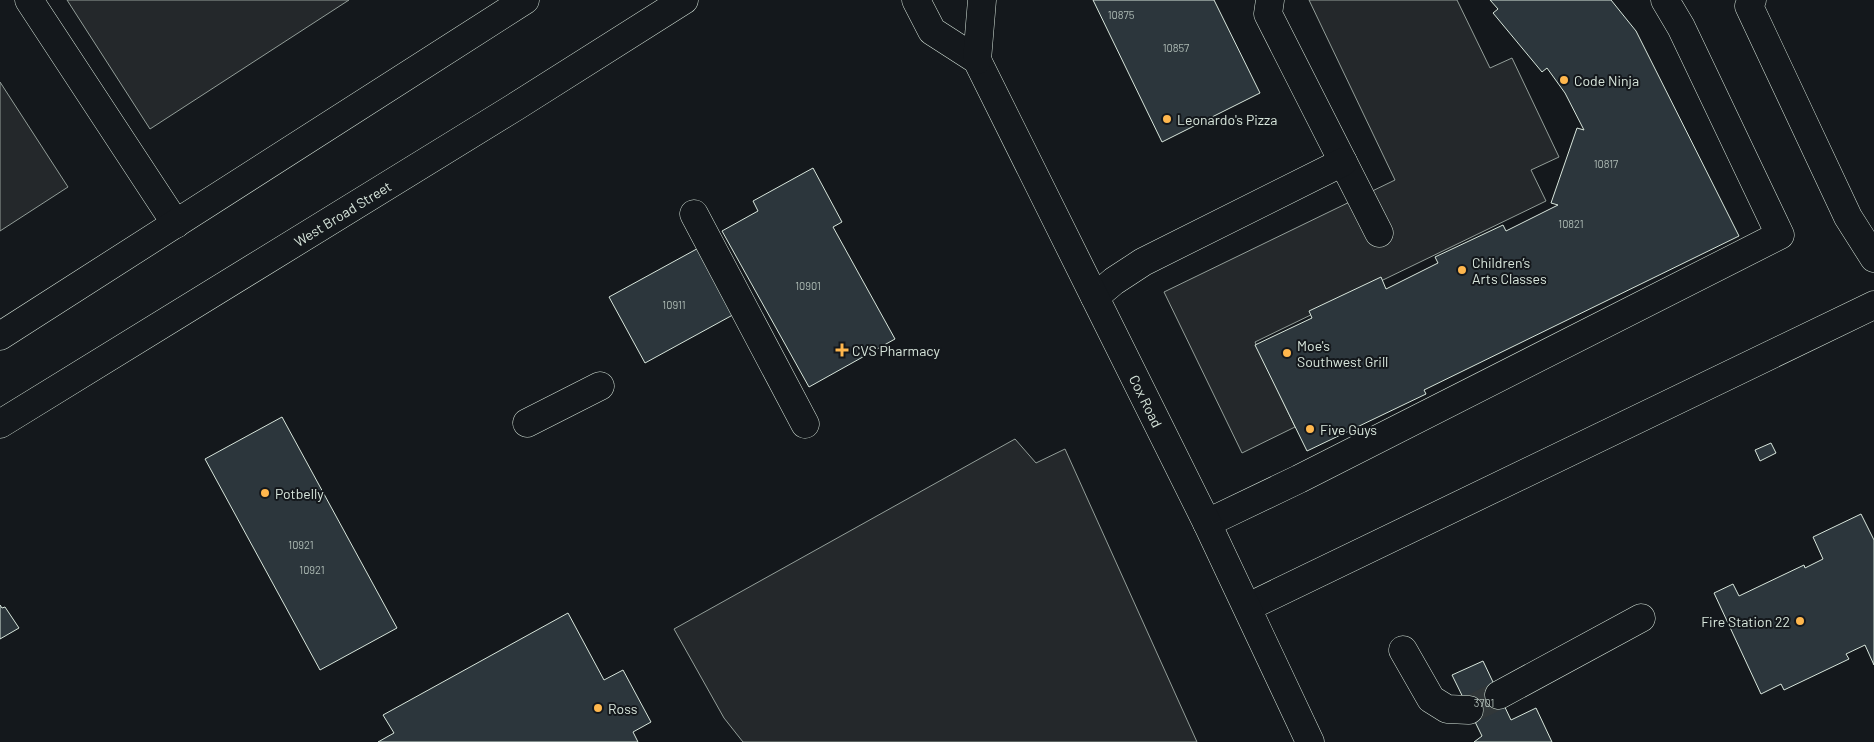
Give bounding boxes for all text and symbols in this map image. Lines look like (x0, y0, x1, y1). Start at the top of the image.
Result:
house number: 10875 (1108, 8, 1135, 21)
house number: 10857 (1163, 41, 1189, 54)
place label: Code Ninja (1574, 72, 1639, 89)
marker: Code Ninja (1558, 74, 1570, 86)
place label: Leonardo's Pizza (1177, 111, 1277, 128)
marker: Leonardo's Pizza (1161, 113, 1173, 125)
house number: 10817 (1594, 157, 1618, 170)
street label: West Broad Street (291, 177, 394, 250)
house number: 10821 (1558, 217, 1584, 230)
place label: Children’s Arts Classes (1472, 254, 1547, 287)
marker: Children’s Arts Classes (1456, 264, 1468, 276)
house number: 10901 (795, 279, 821, 292)
house number: 10911 (662, 298, 686, 311)
place label: Moe's Southwest Grill (1297, 337, 1388, 370)
place label: CVS Pharmacy (852, 342, 941, 359)
marker: CVS Pharmacy (836, 344, 848, 356)
marker: Moe's Southwest Grill (1281, 347, 1293, 359)
street label: Cox Road (1126, 372, 1166, 430)
place label: Five Guys (1320, 421, 1377, 438)
marker: Five Guys (1304, 423, 1316, 435)
place label: Potbelly (275, 485, 324, 502)
marker: Potbelly (259, 487, 271, 499)
house number: 10921 (288, 538, 314, 551)
house number: 10921 (299, 563, 325, 576)
place label: Fire Station 22 (1701, 613, 1790, 630)
marker: Fire Station 22 (1794, 615, 1806, 627)
house number: 3701 (1474, 696, 1494, 709)
place label: Ross (608, 700, 638, 717)
marker: Ross (592, 702, 604, 714)

